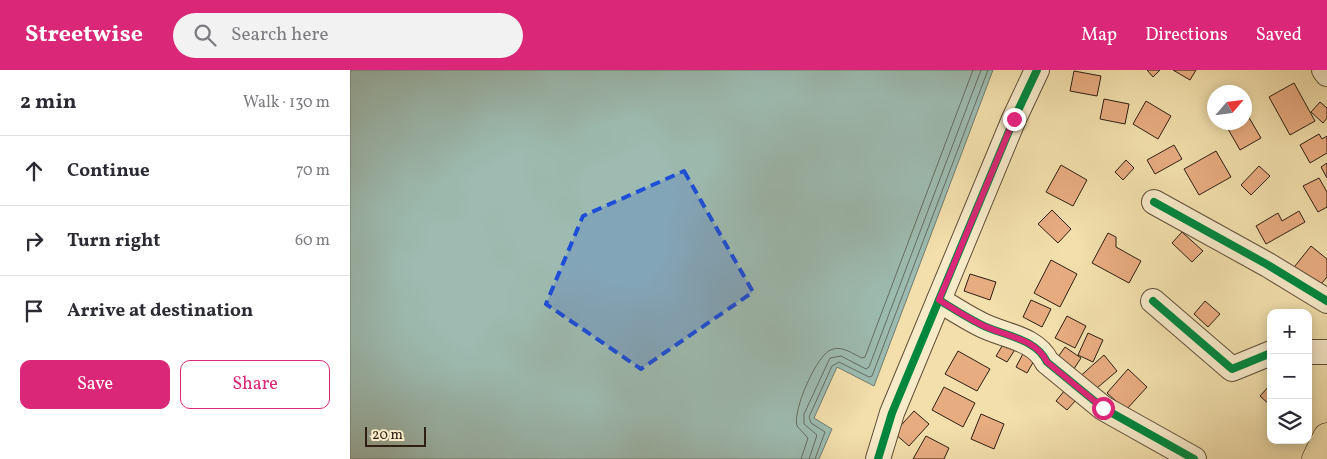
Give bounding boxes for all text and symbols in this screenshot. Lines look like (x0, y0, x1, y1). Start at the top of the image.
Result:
search box (173, 13, 523, 58)
text: Streetwise (25, 18, 143, 52)
icon: search (191, 21, 219, 49)
text: Search here (231, 22, 328, 48)
text: Map (1081, 23, 1117, 48)
text: Directions (1145, 23, 1228, 48)
text: Saved (1256, 23, 1302, 48)
north arrow (1207, 85, 1252, 130)
text: 2 min (20, 88, 77, 117)
text: Walk · 130 m (243, 92, 330, 114)
route end (1003, 108, 1026, 131)
icon: ahead (20, 157, 48, 185)
text: Continue (67, 158, 150, 184)
text: 70 m (296, 160, 330, 182)
icon: right (20, 227, 48, 255)
text: Turn right (67, 228, 160, 254)
text: 60 m (295, 230, 330, 252)
icon: arrive (20, 297, 48, 325)
text: Arrive at destination (67, 298, 253, 324)
map controls (1267, 309, 1312, 444)
button: + (1267, 309, 1312, 354)
button: − (1267, 354, 1312, 399)
button: Save (20, 360, 170, 409)
button: Share (180, 360, 330, 409)
route start (1092, 397, 1115, 420)
button: layers (1267, 399, 1312, 444)
scale bar (365, 424, 426, 447)
text: 20 m (372, 426, 403, 445)

